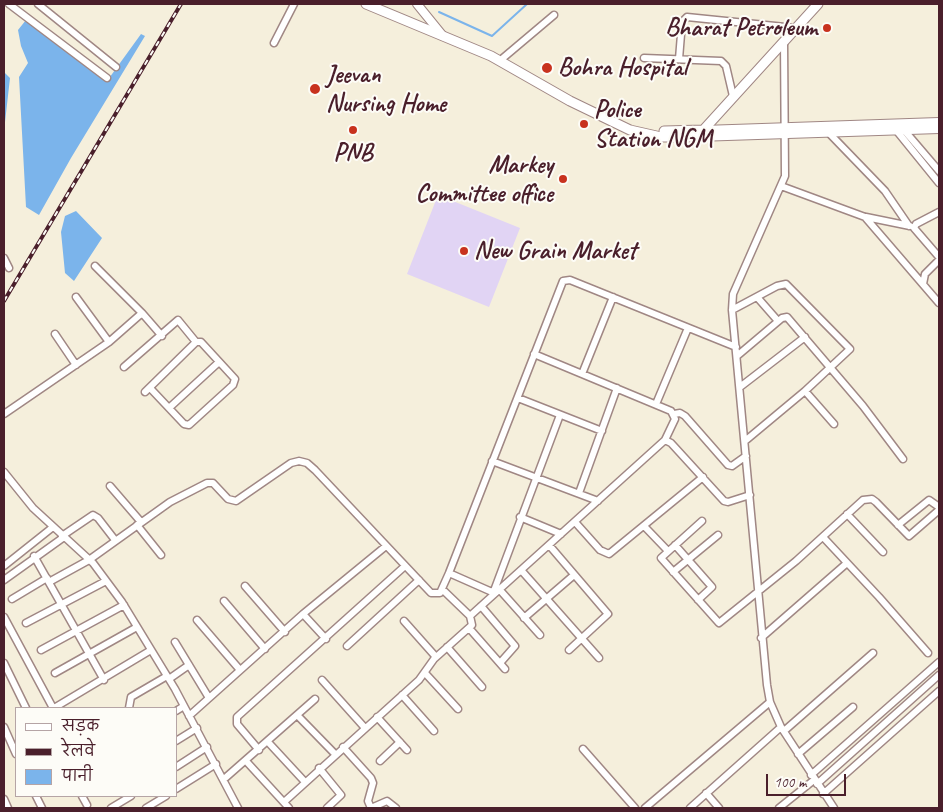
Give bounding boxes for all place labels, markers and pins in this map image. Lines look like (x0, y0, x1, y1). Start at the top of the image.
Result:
place label: Bharat Petroleum (665, 13, 817, 43)
marker: Bharat Petroleum (821, 22, 833, 34)
place label: Bohra Hospital (558, 53, 687, 83)
place label: Jeevan Nursing Home (326, 60, 446, 119)
marker: Bohra Hospital (540, 61, 554, 75)
marker: Jeevan Nursing Home (308, 82, 322, 96)
place label: Police Station NGM (594, 95, 712, 154)
marker: Police Station NGM (578, 118, 590, 130)
marker: PNB (347, 124, 359, 136)
place label: PNB (333, 138, 373, 168)
place label: Markey Committee office (415, 150, 553, 209)
marker: Markey Committee office (557, 173, 569, 185)
place label: New Grain Market (474, 236, 636, 266)
marker: New Grain Market (458, 245, 470, 257)

